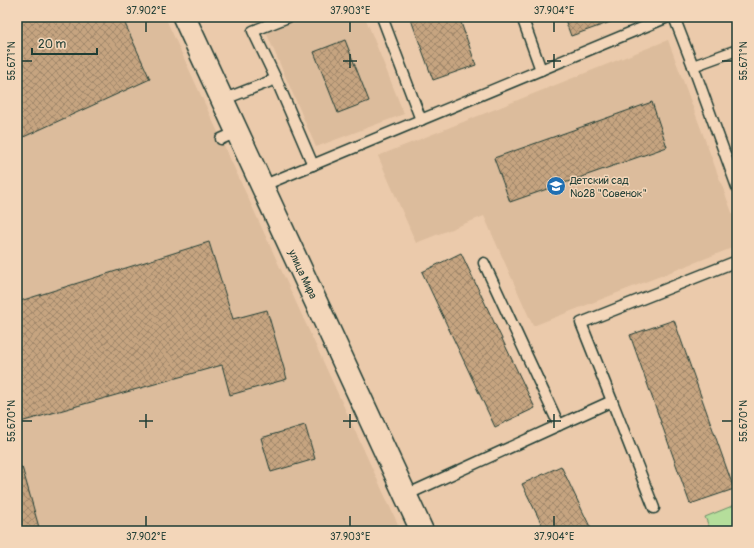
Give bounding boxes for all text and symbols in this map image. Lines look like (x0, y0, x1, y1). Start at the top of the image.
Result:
text: 37.902°E (126, 5, 166, 17)
text: 37.903°E (330, 5, 370, 17)
text: 37.904°E (534, 5, 574, 17)
scale bar (32, 30, 97, 56)
text: 20 m (38, 37, 67, 52)
text: 55.671°N (6, 41, 18, 81)
text: 55.671°N (738, 41, 750, 81)
place label: Детский сад №28 "Совенок" (569, 174, 647, 200)
school or university icon: Детский сад №28 "Совенок" (545, 175, 567, 197)
street label: улица Мира (285, 247, 320, 301)
text: 55.670°N (6, 400, 18, 442)
text: 55.670°N (738, 400, 750, 442)
text: 37.902°E (126, 531, 166, 543)
text: 37.903°E (330, 531, 370, 543)
text: 37.904°E (534, 531, 574, 543)

